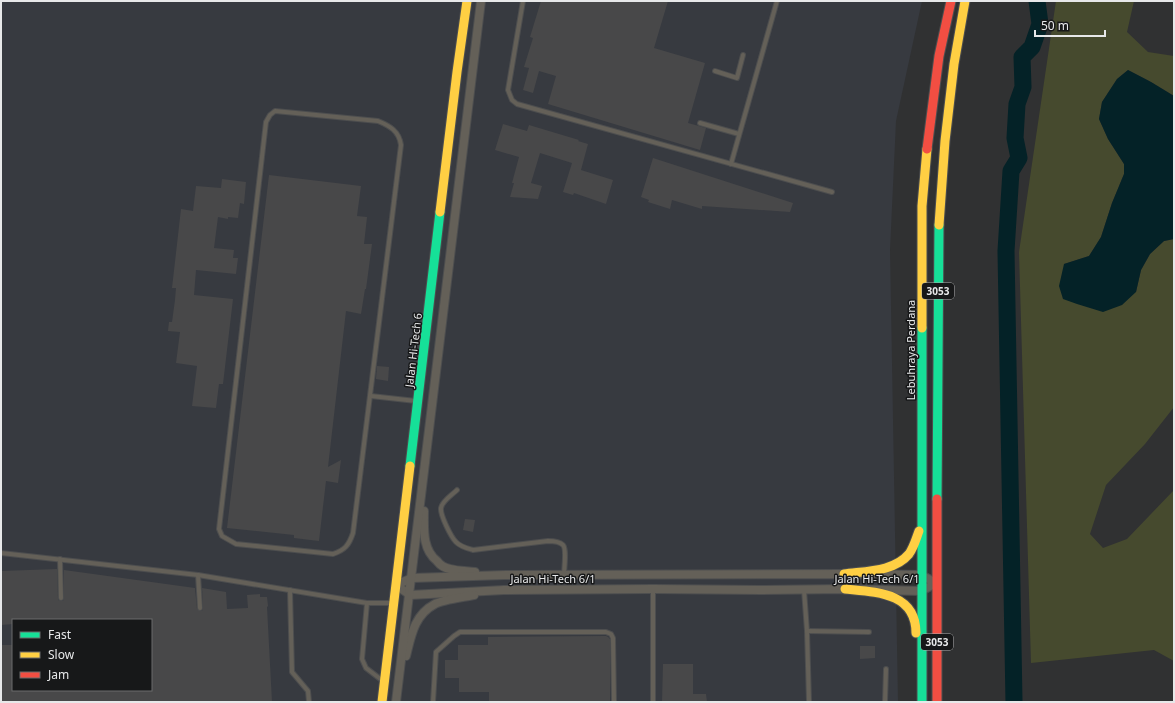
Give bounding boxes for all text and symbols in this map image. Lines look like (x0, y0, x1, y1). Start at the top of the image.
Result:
scale bar (1035, 12, 1105, 38)
text: 50 m (1041, 17, 1069, 34)
road number: 3053 (922, 283, 954, 299)
street label: Lebuhraya Perdana (903, 300, 918, 400)
street label: Jalan Hi-Tech 6 (401, 312, 425, 389)
street label: Jalan Hi-Tech 6/1 (509, 571, 596, 586)
street label: Jalan Hi-Tech 6/1 (833, 571, 920, 586)
legend (12, 619, 152, 691)
text: Fast (48, 626, 72, 643)
road number: 3053 (921, 634, 953, 650)
text: Slow (48, 646, 75, 663)
text: Jam (47, 666, 69, 683)

